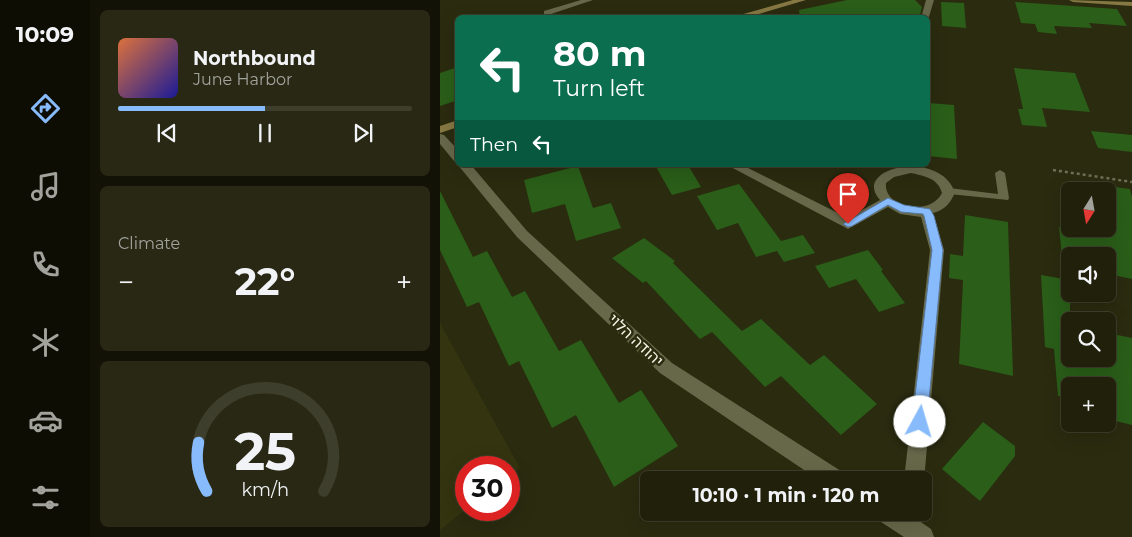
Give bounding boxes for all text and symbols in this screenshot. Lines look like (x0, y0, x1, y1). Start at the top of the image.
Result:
text: 10:09 (16, 21, 74, 48)
text: 80 m (553, 32, 647, 75)
icon: left (470, 35, 535, 100)
text: Northbound (193, 47, 316, 70)
text: June Harbor (193, 70, 292, 89)
text: Turn left (553, 75, 645, 102)
icon: directions (28, 91, 63, 126)
icon: previous (153, 119, 181, 147)
icon: pause (251, 119, 279, 147)
icon: next (349, 119, 377, 147)
icon: left (528, 130, 556, 158)
text: Then (470, 133, 518, 156)
icon: music (28, 169, 63, 204)
pin (827, 173, 869, 224)
icon: arrive (834, 180, 862, 208)
north arrow (1061, 182, 1116, 238)
map controls (1061, 182, 1116, 432)
text: Climate (118, 234, 180, 253)
icon: phone (28, 247, 63, 282)
button: sound (1061, 247, 1116, 302)
text: 22° (235, 258, 295, 305)
text: − (118, 265, 134, 299)
text: + (396, 265, 412, 299)
street label: יהודה הלוי (605, 310, 667, 370)
button: search (1061, 312, 1116, 367)
icon: climate (28, 325, 63, 360)
button: + (1061, 377, 1116, 432)
position arrow (893, 395, 945, 447)
icon: car (28, 403, 63, 438)
text: 25 (234, 420, 296, 483)
speed limit sign: 30 (455, 456, 520, 521)
text: km/h (241, 479, 289, 500)
icon: filters (28, 480, 63, 515)
text: 10:10 · 1 min · 120 m (692, 484, 880, 507)

